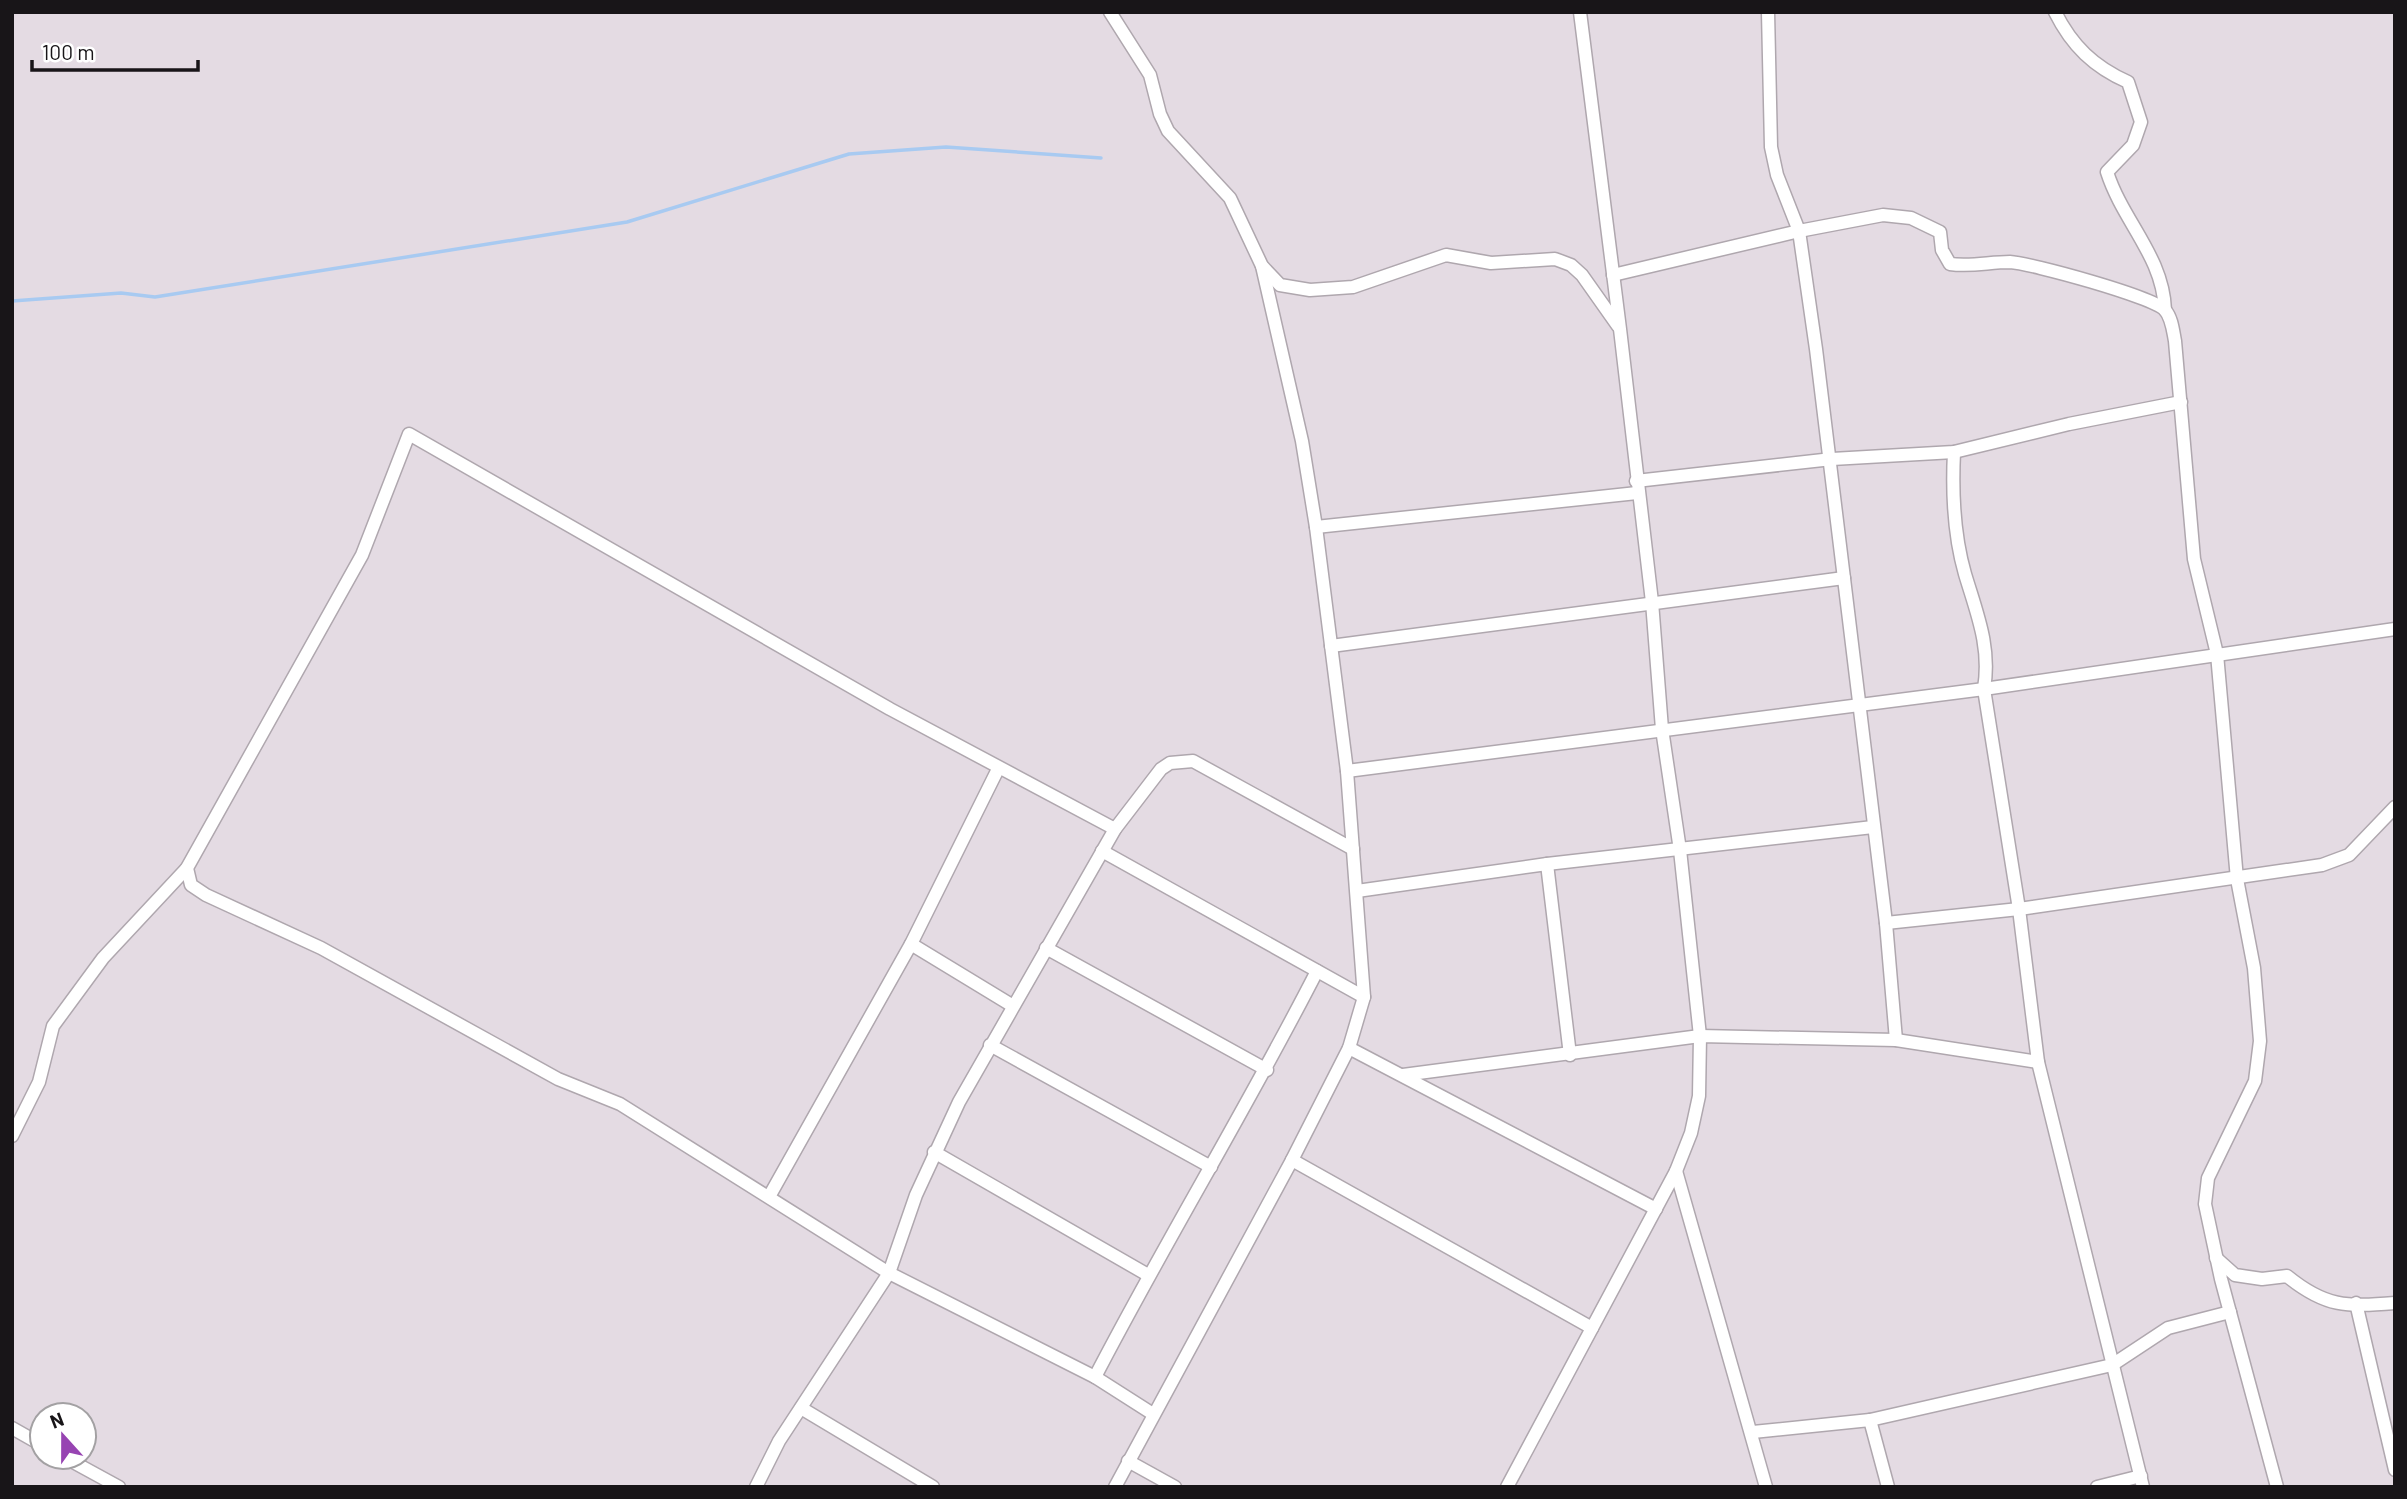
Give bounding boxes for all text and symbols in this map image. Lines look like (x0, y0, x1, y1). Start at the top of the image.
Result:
scale bar (32, 28, 198, 72)
text: 100 m (42, 39, 95, 64)
north arrow (28, 1401, 98, 1471)
text: N (47, 1407, 67, 1433)

